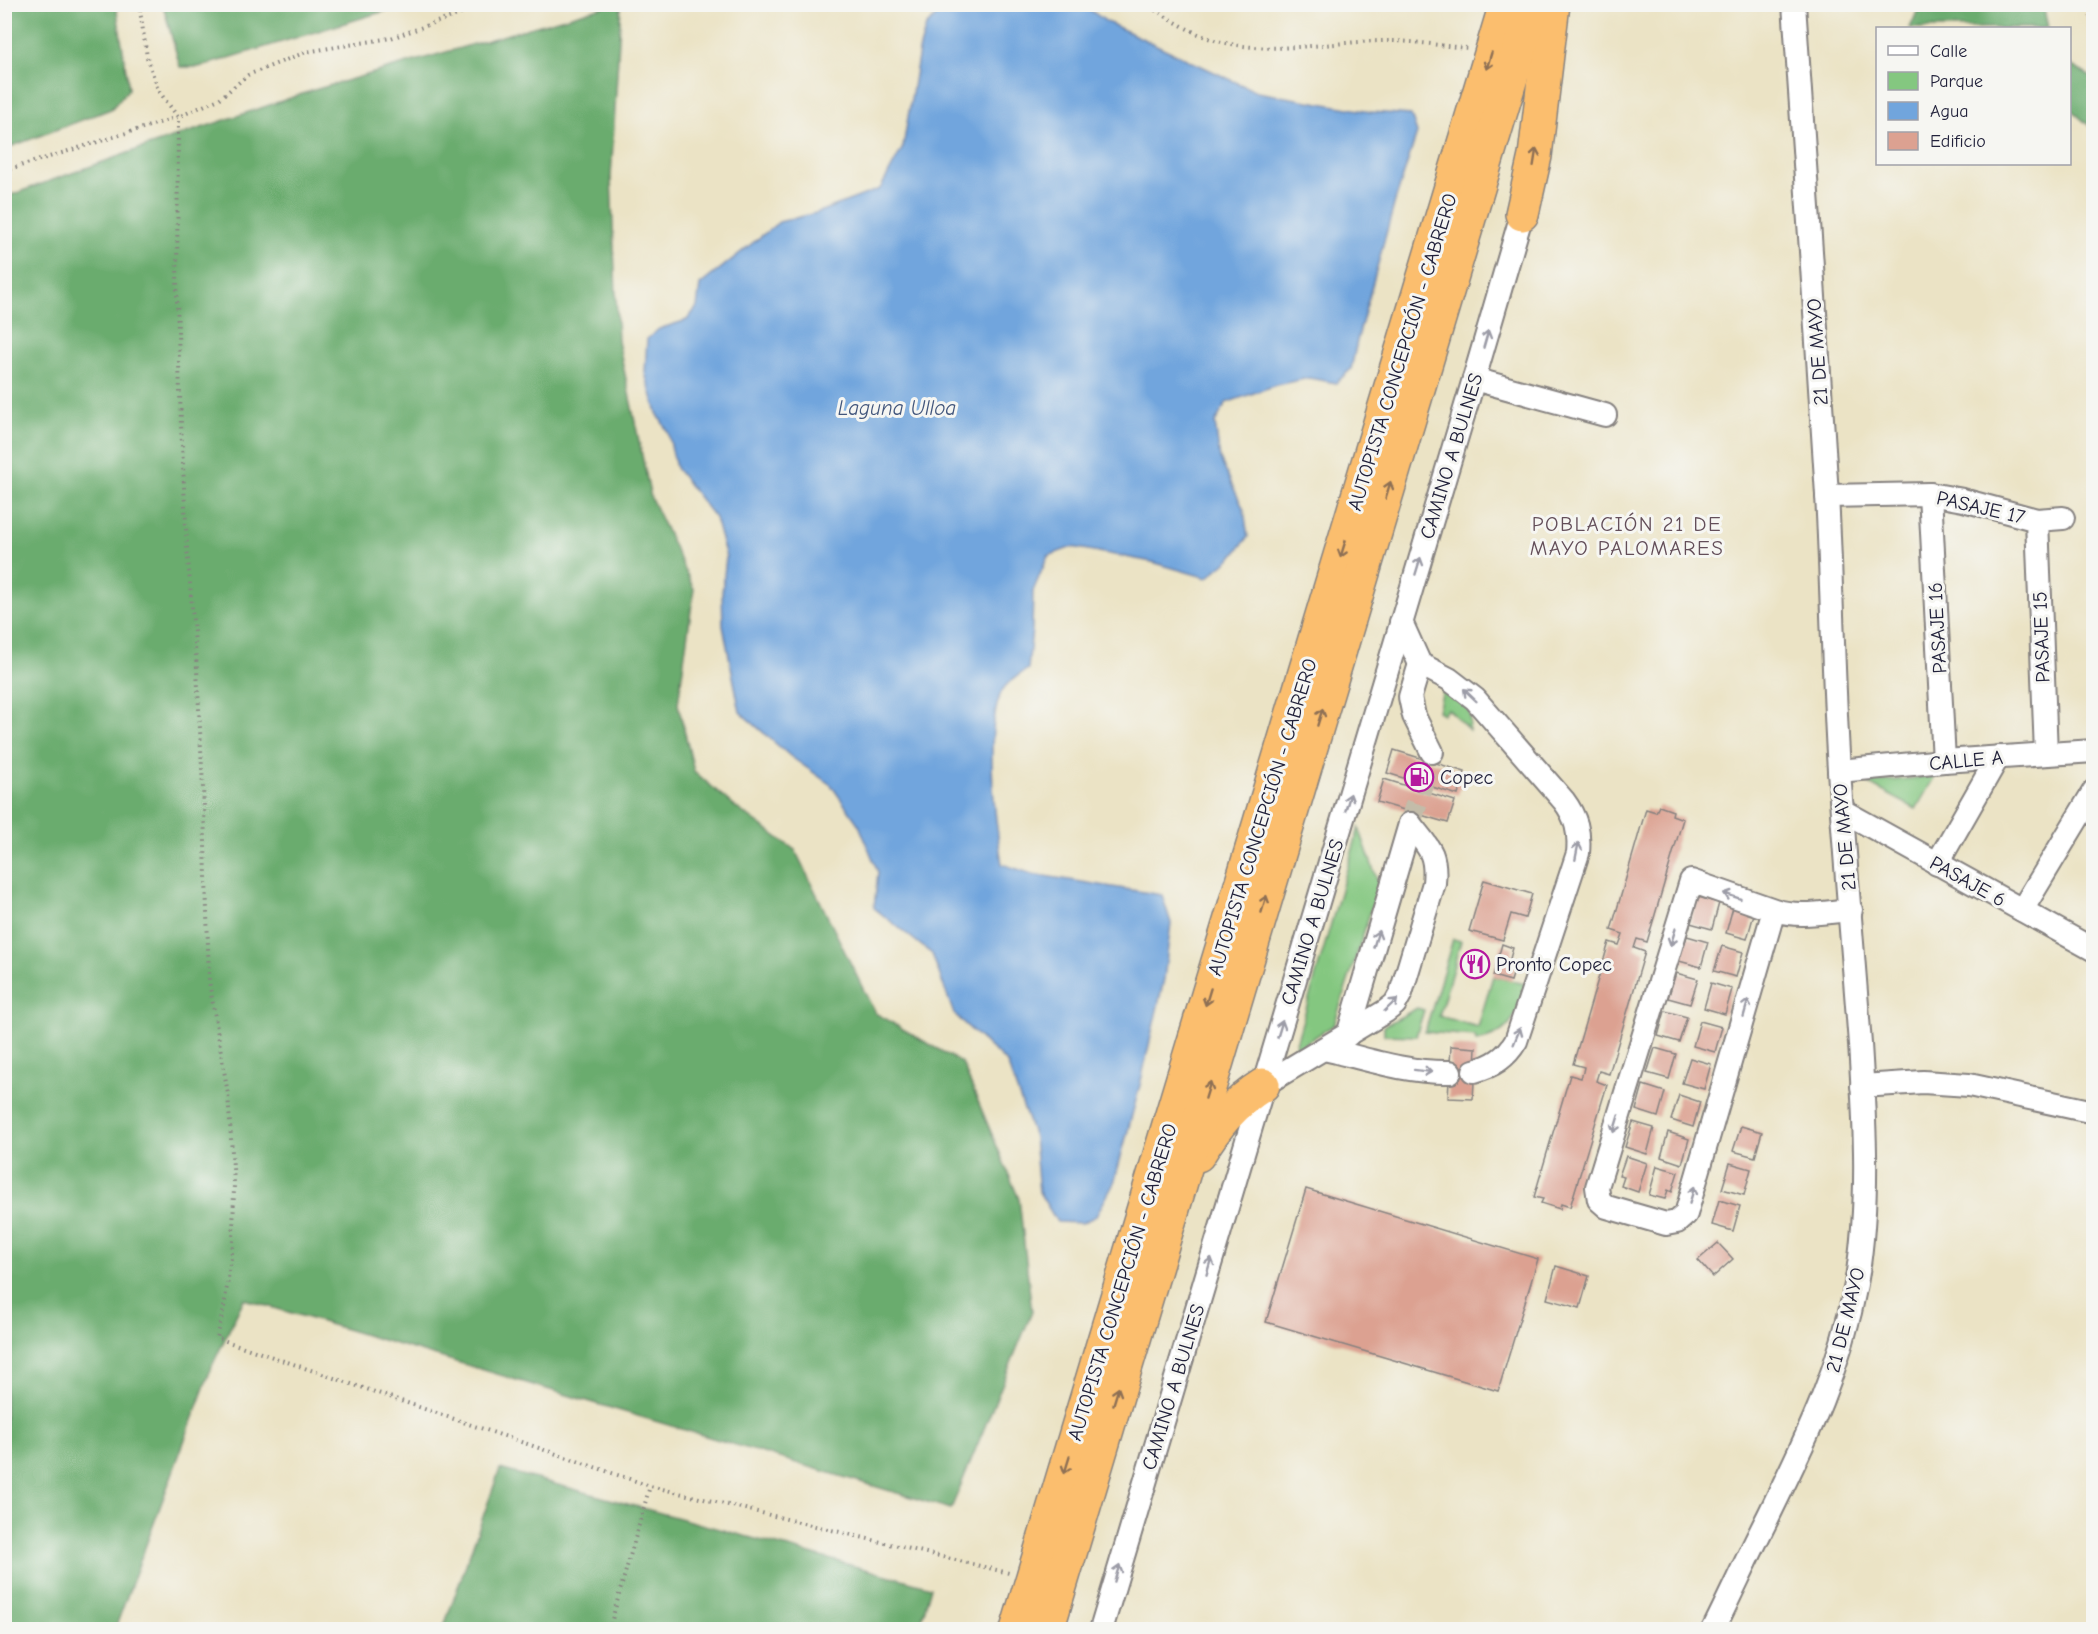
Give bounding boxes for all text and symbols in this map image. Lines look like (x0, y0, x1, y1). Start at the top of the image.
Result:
legend (1876, 27, 2071, 165)
text: Calle (1930, 41, 1967, 62)
one-way arrow (1483, 51, 1494, 70)
text: Parque (1930, 71, 1983, 92)
text: Agua (1930, 101, 1968, 122)
text: Edificio (1930, 131, 1986, 152)
one-way arrow (1529, 147, 1540, 167)
street label: AUTOPISTA CONCEPCIÓN - CABRERO (1342, 190, 1462, 514)
street label: 21 DE MAYO (1802, 298, 1833, 406)
one-way arrow (1481, 330, 1492, 349)
street label: CAMINO A BULNES (1415, 371, 1488, 542)
water label: Laguna Ulloa (838, 396, 956, 420)
one-way arrow (1383, 481, 1394, 500)
street label: PASAJE 17 (1934, 486, 2028, 529)
district label: POBLACIÓN 21 DE MAYO PALOMARES (1530, 512, 1724, 560)
one-way arrow (1337, 539, 1348, 558)
one-way arrow (1413, 557, 1424, 576)
street label: PASAJE 16 (1924, 582, 1951, 674)
street label: PASAJE 15 (2028, 591, 2055, 683)
street label: AUTOPISTA CONCEPCIÓN - CABRERO (1202, 655, 1322, 979)
one-way arrow (1463, 688, 1478, 703)
one-way arrow (1315, 708, 1326, 727)
street label: CALLE A (1928, 746, 2004, 775)
fuel station icon: Copec (1403, 761, 1435, 793)
place label: Copec (1440, 766, 1494, 789)
street label: 21 DE MAYO (1828, 782, 1861, 891)
one-way arrow (1343, 793, 1354, 812)
street label: CAMINO A BULNES (1276, 837, 1349, 1008)
one-way arrow (1572, 841, 1583, 861)
street label: PASAJE 6 (1926, 851, 2010, 912)
one-way arrow (1723, 889, 1742, 900)
one-way arrow (1259, 895, 1270, 914)
one-way arrow (1667, 927, 1678, 946)
one-way arrow (1371, 929, 1382, 948)
restaurant icon: Pronto Copec (1459, 948, 1491, 980)
place label: Pronto Copec (1496, 953, 1612, 976)
one-way arrow (1202, 987, 1213, 1006)
one-way arrow (1383, 998, 1398, 1013)
one-way arrow (1741, 999, 1752, 1018)
one-way arrow (1275, 1020, 1286, 1039)
one-way arrow (1512, 1027, 1523, 1046)
one-way arrow (1412, 1066, 1432, 1077)
one-way arrow (1203, 1081, 1214, 1100)
one-way arrow (1610, 1114, 1621, 1133)
street label: AUTOPISTA CONCEPCIÓN - CABRERO (1062, 1120, 1182, 1444)
one-way arrow (1687, 1186, 1698, 1205)
one-way arrow (1204, 1257, 1215, 1276)
street label: 21 DE MAYO (1821, 1265, 1870, 1375)
street label: CAMINO A BULNES (1137, 1302, 1210, 1473)
one-way arrow (1111, 1387, 1122, 1406)
one-way arrow (1061, 1455, 1072, 1474)
one-way arrow (1113, 1564, 1124, 1583)

